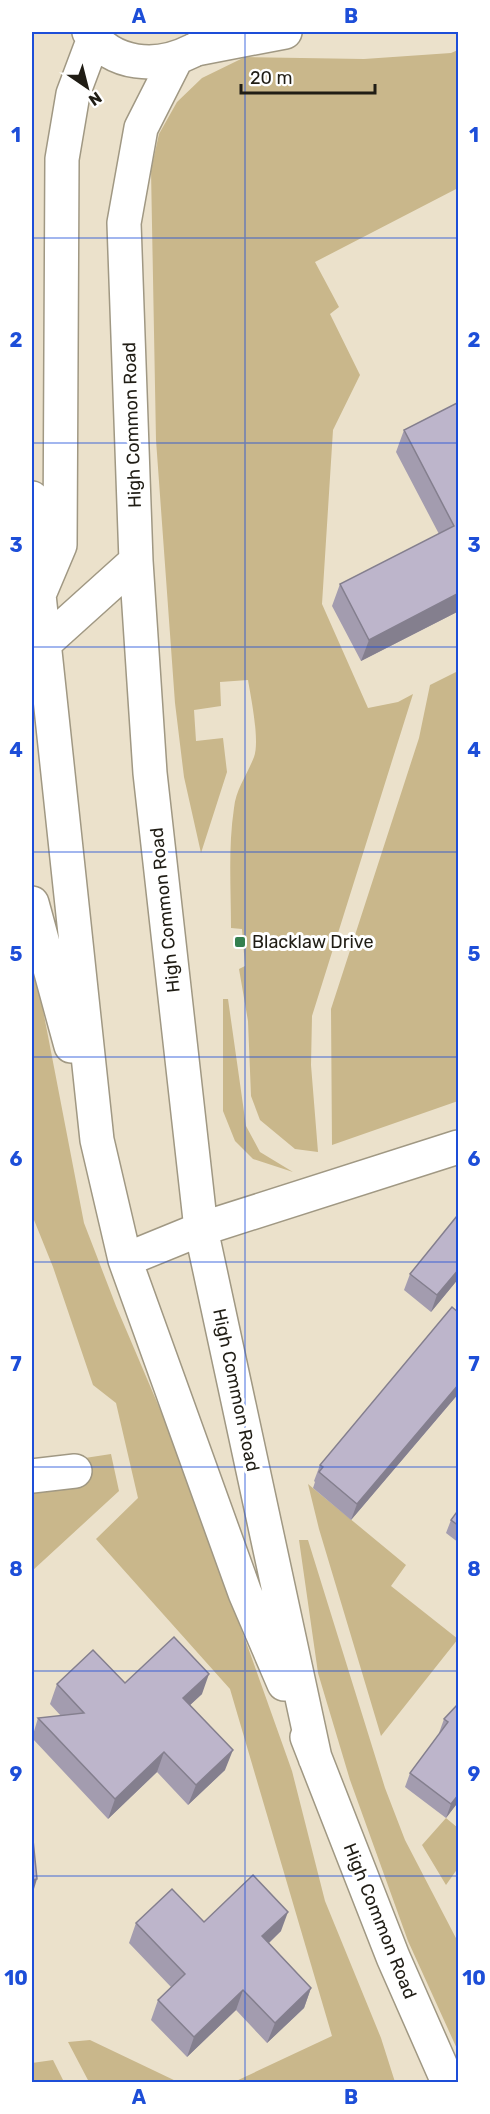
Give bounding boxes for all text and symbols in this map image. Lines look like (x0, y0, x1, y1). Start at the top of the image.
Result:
text: A (132, 4, 147, 28)
text: B (344, 4, 358, 28)
north arrow (57, 57, 117, 117)
scale bar (241, 57, 374, 95)
text: 20 m (250, 67, 292, 89)
text: N (85, 88, 105, 110)
text: 1 (11, 123, 21, 147)
text: 1 (469, 123, 479, 147)
text: 2 (10, 328, 23, 352)
text: 2 (468, 328, 481, 352)
street label: High Common Road (118, 342, 146, 508)
text: 3 (9, 533, 23, 557)
text: 3 (467, 533, 481, 557)
text: 4 (9, 738, 23, 762)
text: 4 (467, 738, 481, 762)
street label: High Common Road (145, 826, 185, 994)
place label: Blacklaw Drive (252, 931, 374, 953)
marker: Blacklaw Drive (233, 935, 247, 949)
text: 5 (10, 942, 23, 966)
text: 5 (468, 942, 481, 966)
text: 6 (9, 1147, 23, 1171)
text: 6 (467, 1147, 481, 1171)
street label: High Common Road (208, 1307, 264, 1473)
text: 7 (10, 1352, 22, 1376)
text: 7 (468, 1352, 480, 1376)
text: 8 (9, 1557, 23, 1581)
text: 8 (467, 1557, 481, 1581)
text: 9 (10, 1762, 23, 1786)
text: 9 (468, 1762, 481, 1786)
street label: High Common Road (339, 1840, 421, 2002)
text: 10 (4, 1966, 28, 1990)
text: 10 (462, 1966, 486, 1990)
text: A (132, 2085, 147, 2109)
text: B (344, 2085, 358, 2109)

